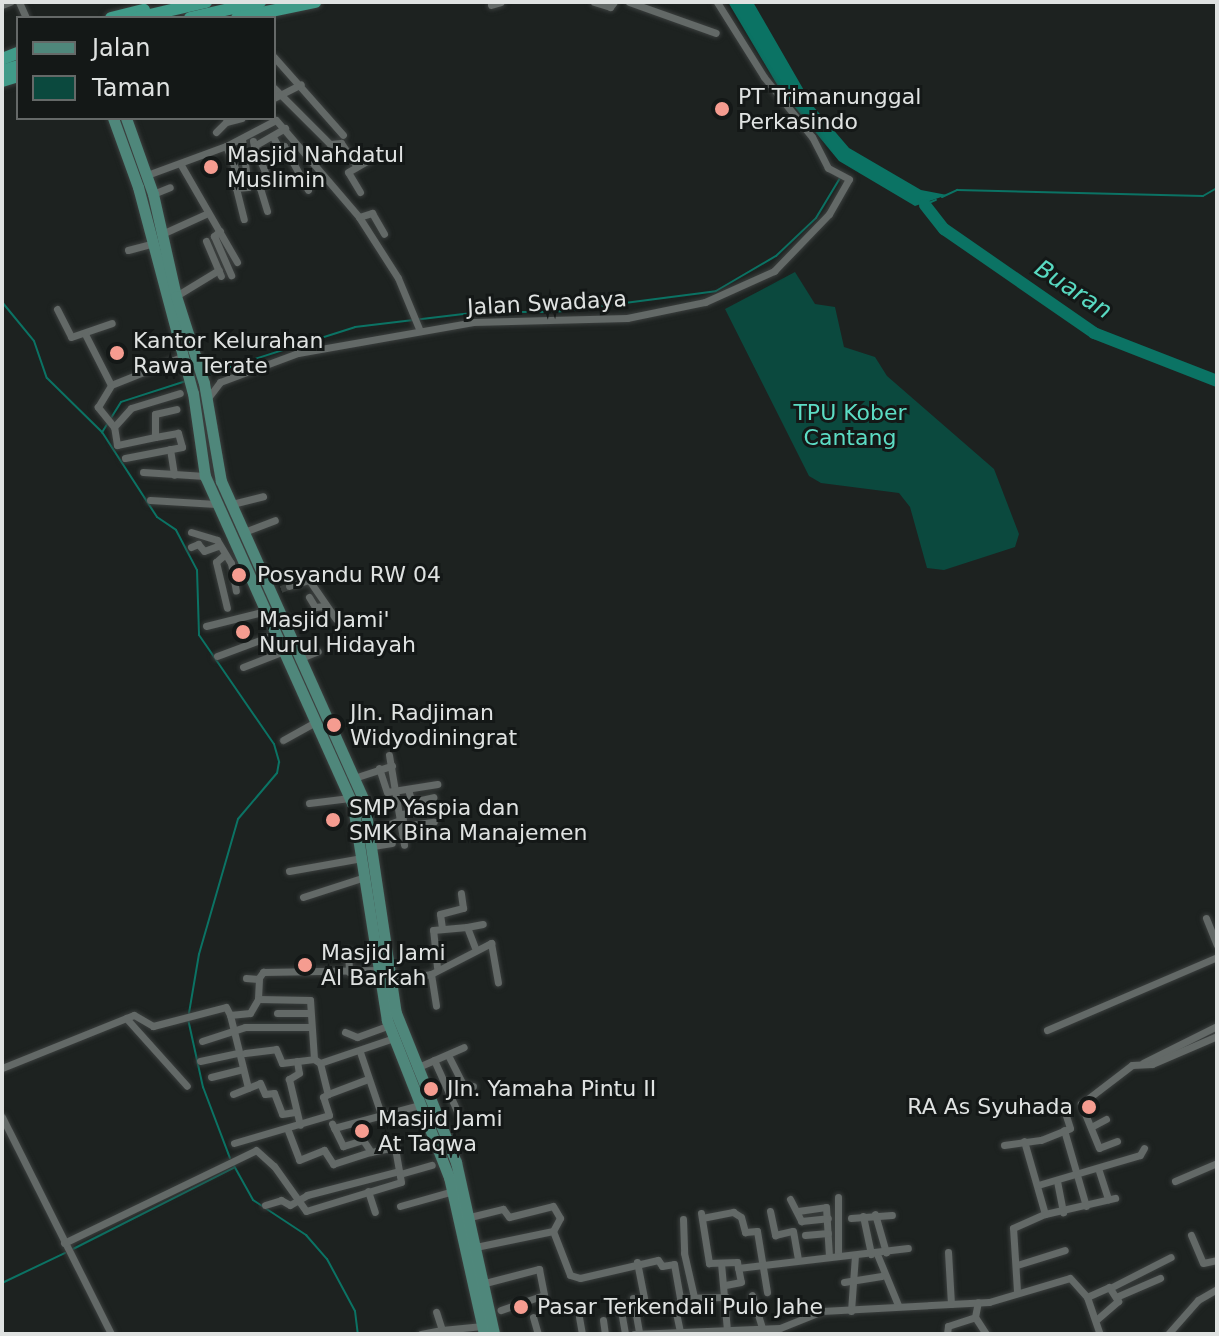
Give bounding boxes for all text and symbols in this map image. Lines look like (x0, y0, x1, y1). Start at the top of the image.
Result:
legend (16, 16, 276, 120)
text: Jalan (92, 34, 150, 62)
text: Taman (92, 74, 171, 102)
place label: PT Trimanunggal Perkasindo (738, 83, 921, 134)
marker: PT Trimanunggal Perkasindo (713, 100, 731, 118)
place label: Masjid Nahdatul Muslimin (227, 141, 404, 192)
marker: Masjid Nahdatul Muslimin (202, 158, 220, 176)
water label: Buaran (1029, 254, 1117, 326)
street label: Jalan Swadaya (466, 286, 628, 320)
place label: Kantor Kelurahan Rawa Terate (133, 327, 323, 378)
marker: Kantor Kelurahan Rawa Terate (108, 344, 126, 362)
park label: TPU Kober Cantang (793, 399, 907, 450)
place label: Posyandu RW 04 (257, 562, 441, 588)
marker: Posyandu RW 04 (228, 564, 250, 586)
place label: Masjid Jami' Nurul Hidayah (259, 606, 416, 658)
marker: Masjid Jami' Nurul Hidayah (234, 623, 252, 641)
place label: Jln. Radjiman Widyodiningrat (350, 699, 517, 750)
marker: Jln. Radjiman Widyodiningrat (325, 716, 343, 734)
place label: SMP Yaspia dan SMK Bina Manajemen (349, 794, 587, 846)
marker: SMP Yaspia dan SMK Bina Manajemen (324, 811, 342, 829)
place label: Masjid Jami Al Barkah (321, 939, 446, 990)
marker: Masjid Jami Al Barkah (296, 956, 314, 974)
place label: Jln. Yamaha Pintu II (447, 1076, 656, 1102)
marker: Jln. Yamaha Pintu II (422, 1080, 440, 1098)
place label: RA As Syuhada (907, 1094, 1073, 1120)
marker: RA As Syuhada (1080, 1098, 1098, 1116)
place label: Masjid Jami At Taqwa (378, 1105, 503, 1156)
marker: Masjid Jami At Taqwa (353, 1122, 371, 1140)
place label: Pasar Terkendali Pulo Jahe (537, 1294, 823, 1320)
marker: Pasar Terkendali Pulo Jahe (512, 1298, 530, 1316)

